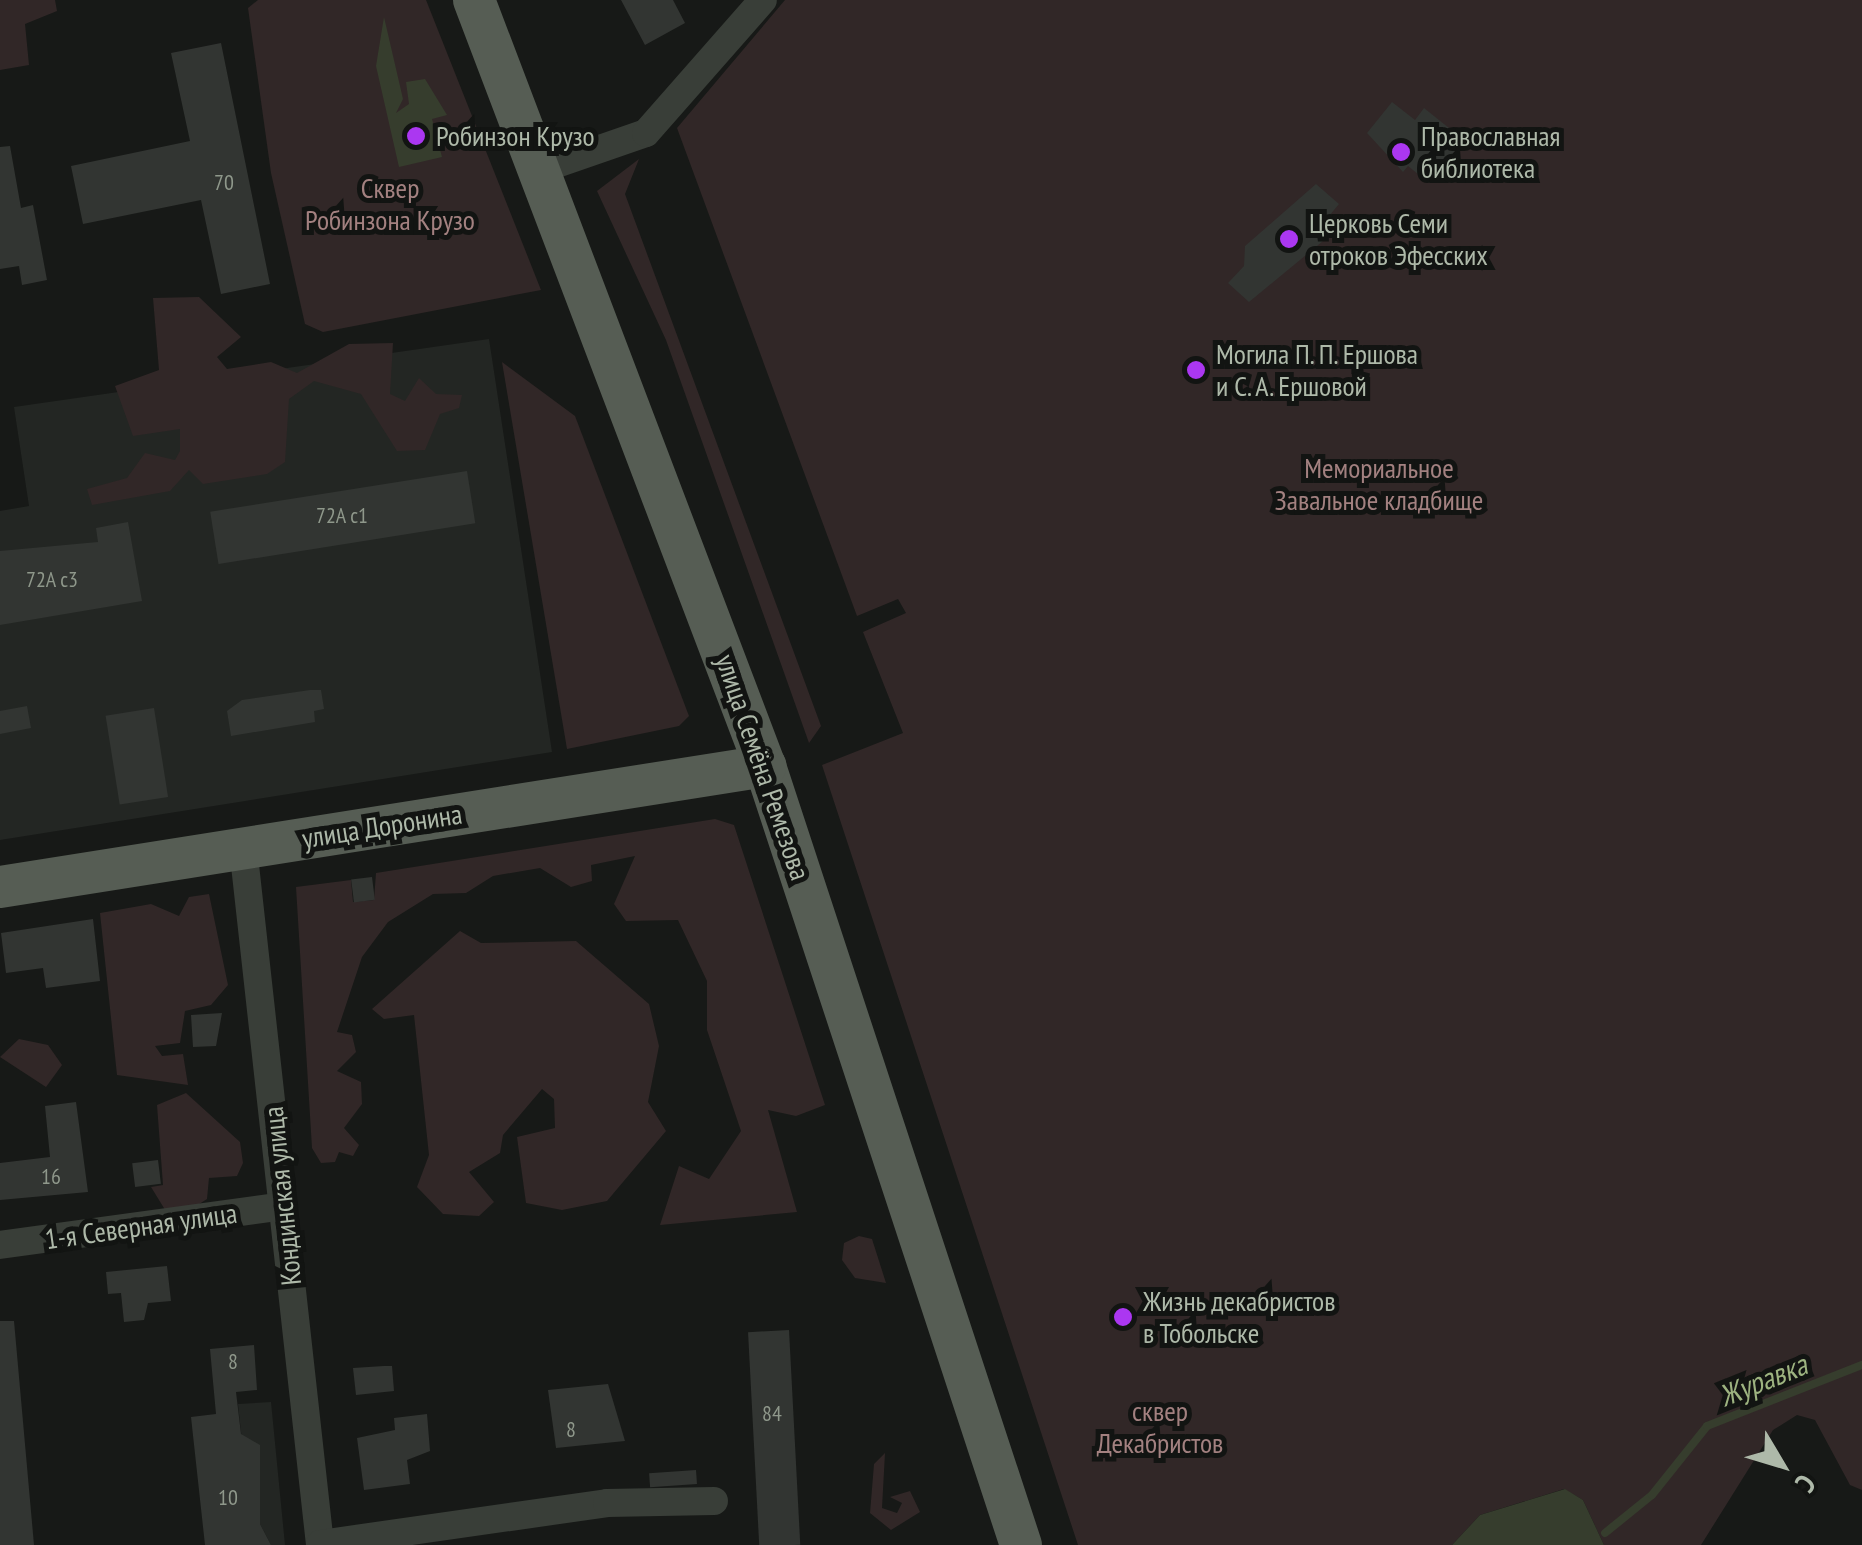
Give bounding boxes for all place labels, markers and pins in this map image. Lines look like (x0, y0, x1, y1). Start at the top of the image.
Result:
place label: Робинзон Крузо (436, 119, 595, 153)
place label: Православная библиотека (1421, 119, 1560, 185)
marker: Робинзон Крузо (405, 125, 427, 147)
marker: Православная библиотека (1390, 141, 1412, 163)
place label: Церковь Семи отроков Эфесских (1309, 206, 1488, 272)
marker: Церковь Семи отроков Эфесских (1278, 228, 1300, 250)
place label: Могила П. П. Ершова и С. А. Ершовой (1216, 337, 1422, 403)
marker: Могила П. П. Ершова и С. А. Ершовой (1185, 359, 1207, 381)
place label: Жизнь декабристов в Тобольске (1143, 1284, 1336, 1350)
marker: Жизнь декабристов в Тобольске (1112, 1306, 1134, 1328)

